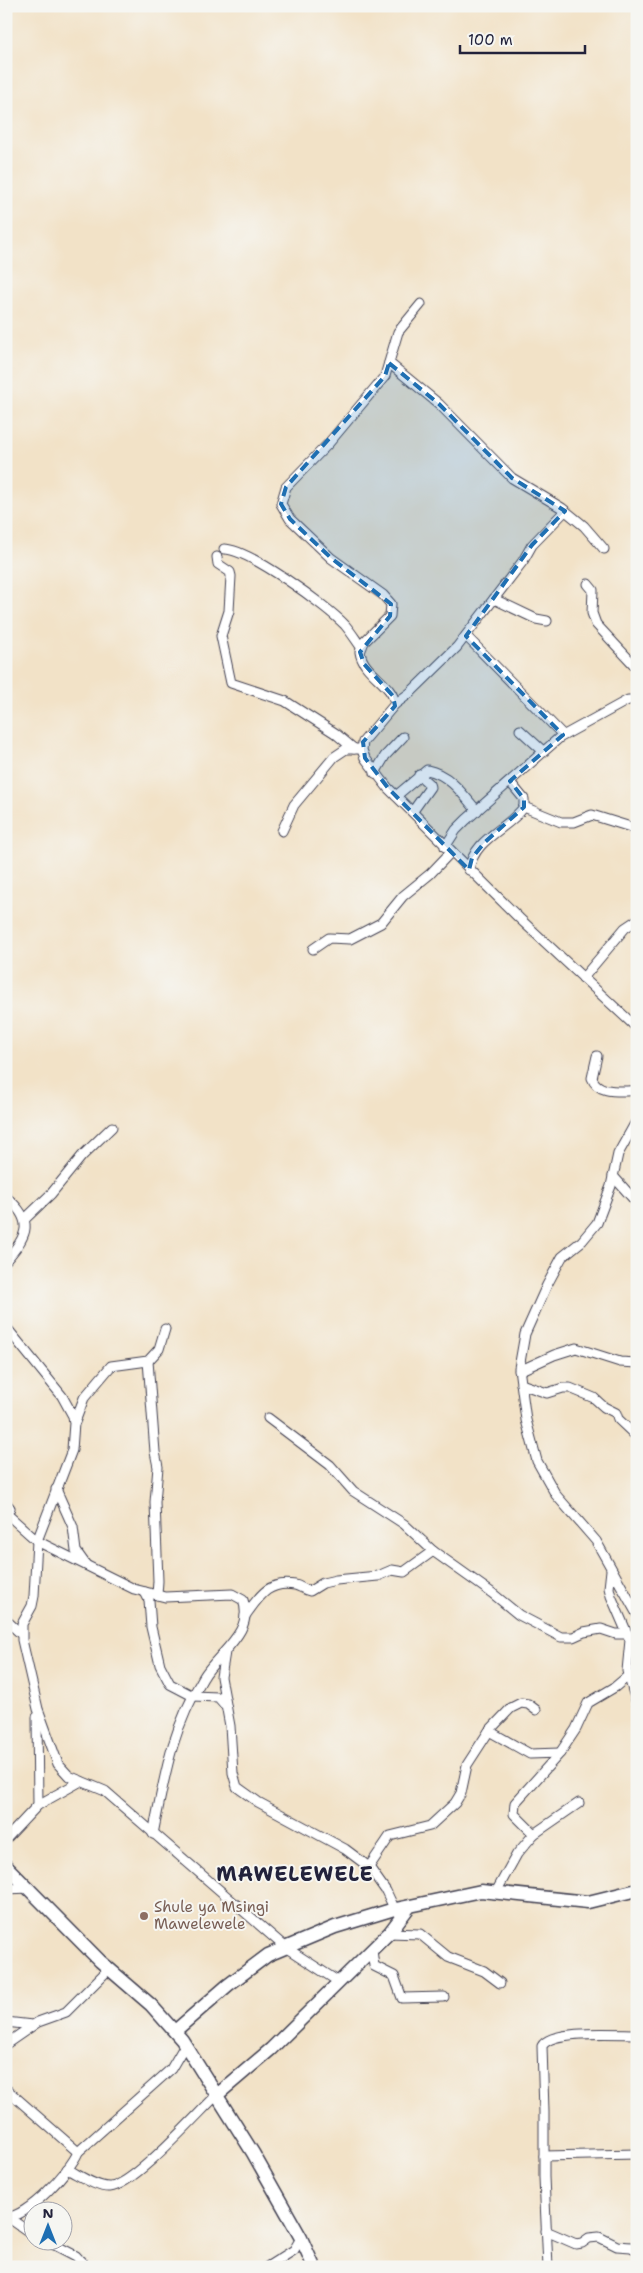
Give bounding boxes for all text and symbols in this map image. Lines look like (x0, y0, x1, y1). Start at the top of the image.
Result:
scale bar (460, 22, 586, 54)
text: 100 m (468, 30, 513, 50)
district label: MAWELEWELE (216, 1861, 374, 1887)
place label: Shule ya Msingi Mawelewele (154, 1897, 269, 1934)
marker: Shule ya Msingi Mawelewele (138, 1910, 150, 1922)
north arrow (22, 2200, 72, 2250)
text: N (42, 2204, 54, 2222)

